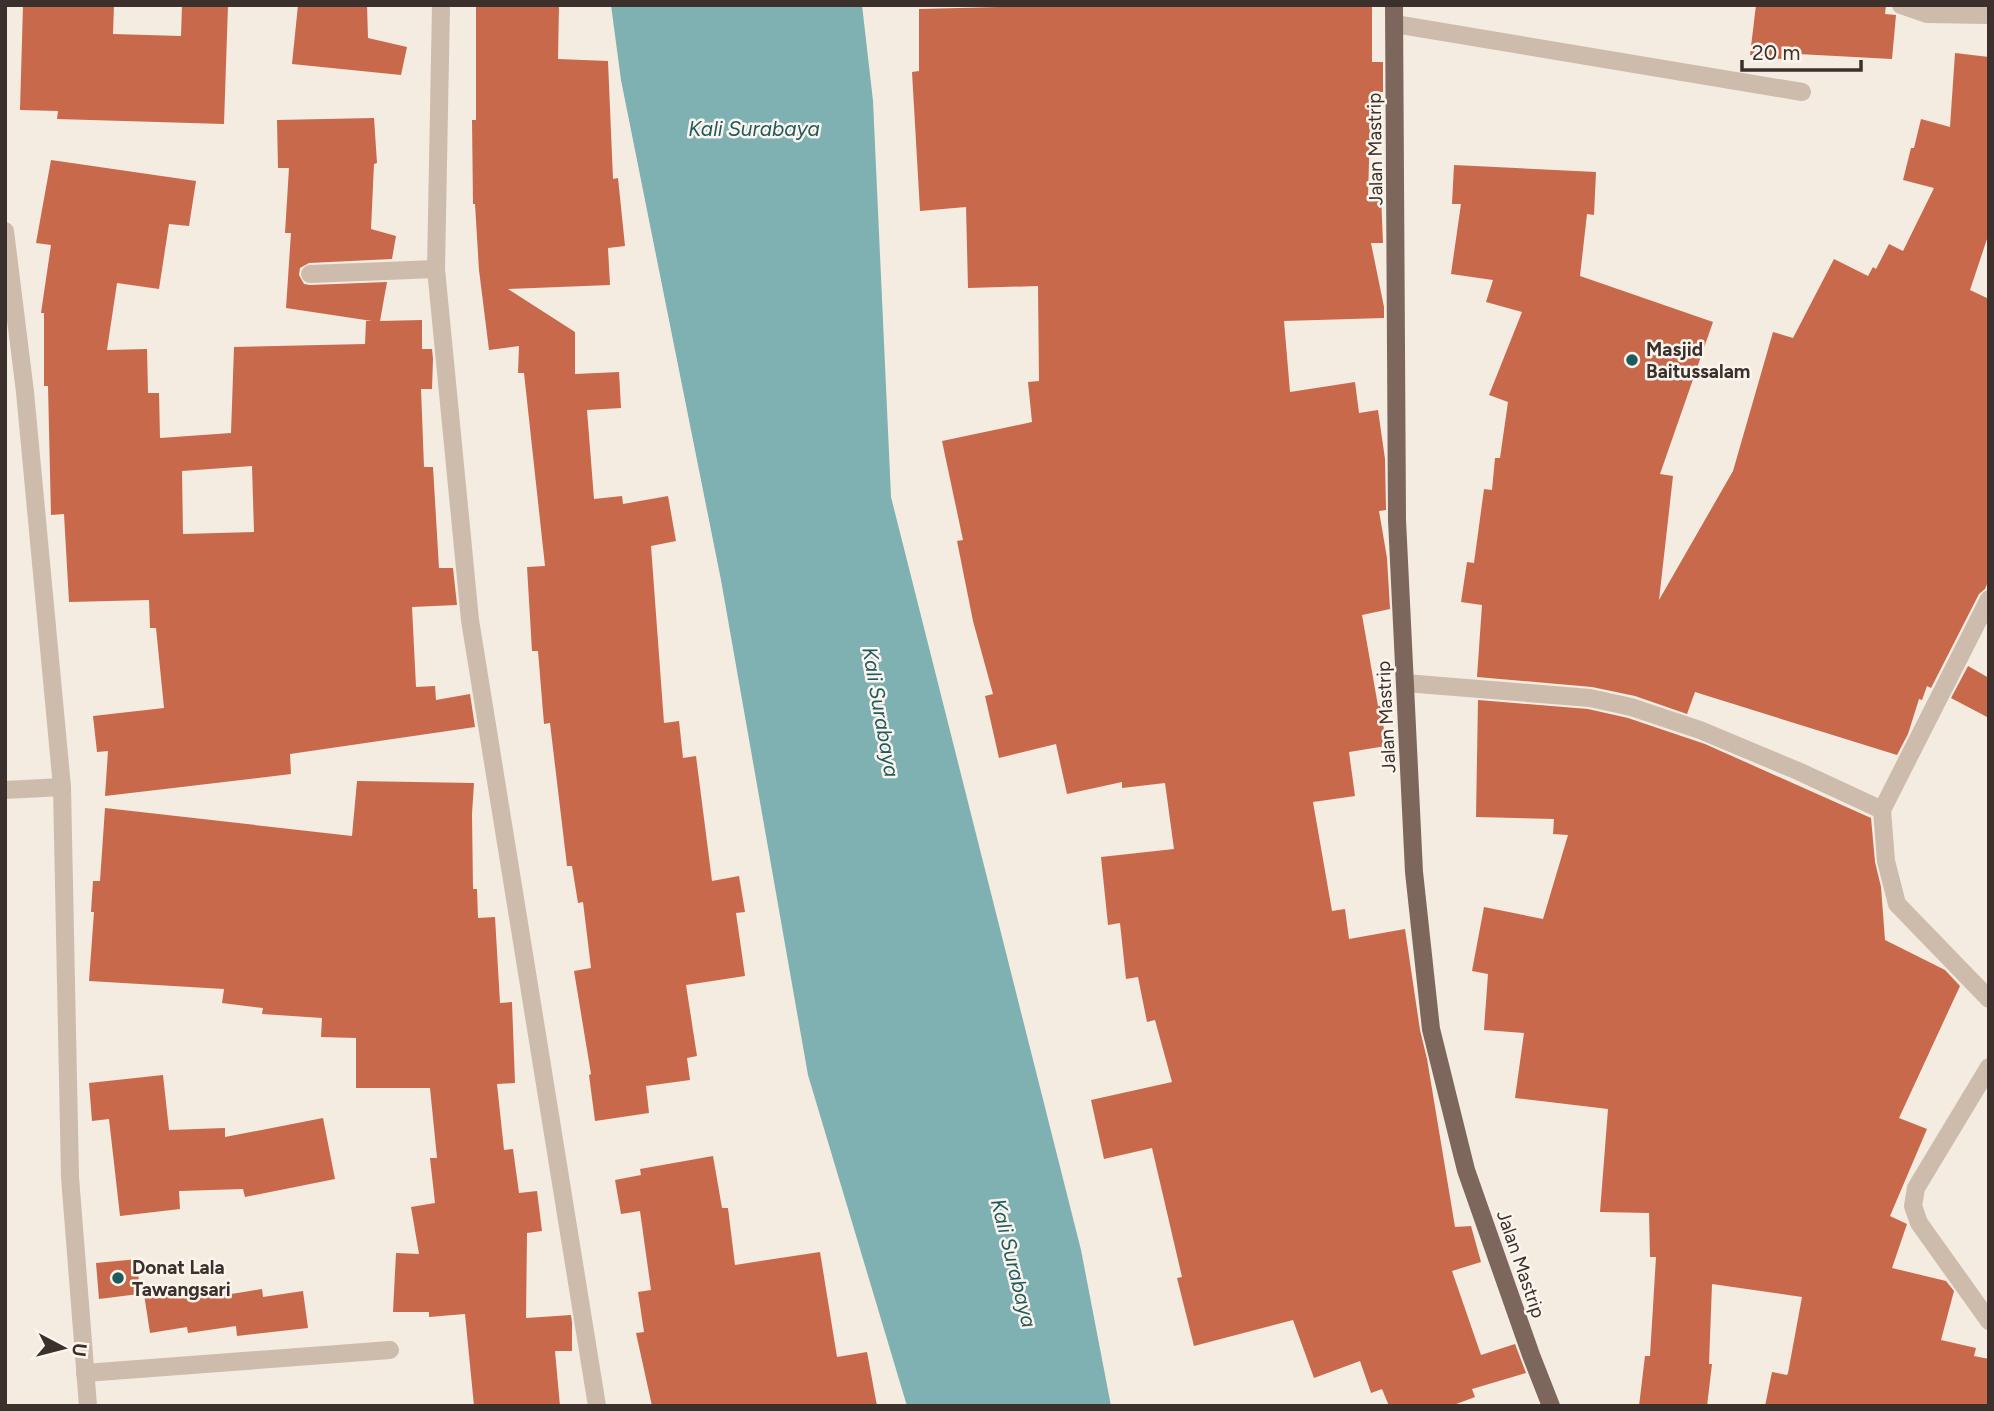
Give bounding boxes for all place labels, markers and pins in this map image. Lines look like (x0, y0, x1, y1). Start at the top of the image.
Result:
place label: Masjid Baitussalam (1646, 338, 1750, 383)
marker: Masjid Baitussalam (1624, 352, 1640, 368)
place label: Donat Lala Tawangsari (132, 1256, 231, 1301)
marker: Donat Lala Tawangsari (110, 1270, 126, 1286)

